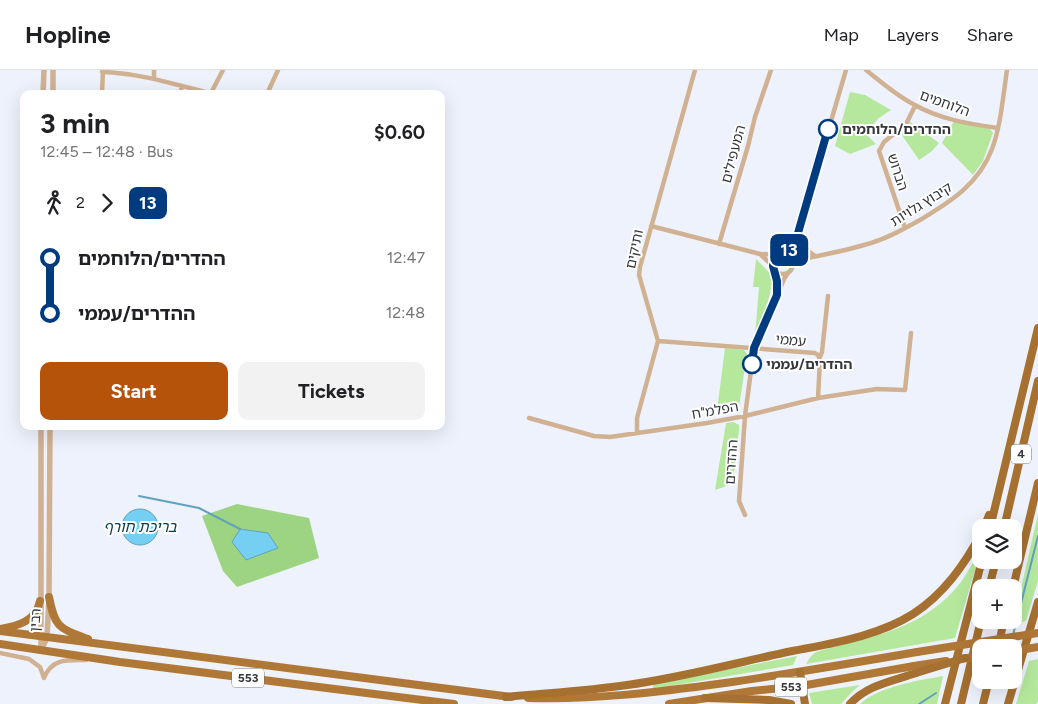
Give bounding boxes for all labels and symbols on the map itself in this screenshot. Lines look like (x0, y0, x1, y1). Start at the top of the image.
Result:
street label: הלוחמים (917, 87, 972, 120)
marker: ההדרים/הלוחמים (818, 119, 838, 139)
place label: ההדרים/הלוחמים (842, 121, 951, 138)
street label: המעפילים (718, 123, 749, 185)
street label: הברוש (884, 151, 912, 193)
street label: קיבוץ גלויות (887, 179, 955, 230)
street label: ותיקים (622, 228, 647, 270)
line badge: 13 (766, 234, 812, 266)
street label: עממי (775, 331, 807, 350)
marker: ההדרים/עממי (742, 354, 762, 374)
place label: ההדרים/עממי (766, 356, 853, 373)
street label: הפלמ"ח (690, 398, 740, 423)
street label: ההדרים (721, 439, 742, 485)
road number: 4 (1011, 444, 1031, 464)
water label: בריכת חורף (103, 518, 177, 536)
street label: רבין (26, 608, 45, 632)
road number: 553 (232, 668, 264, 688)
road number: 553 (775, 678, 807, 696)

